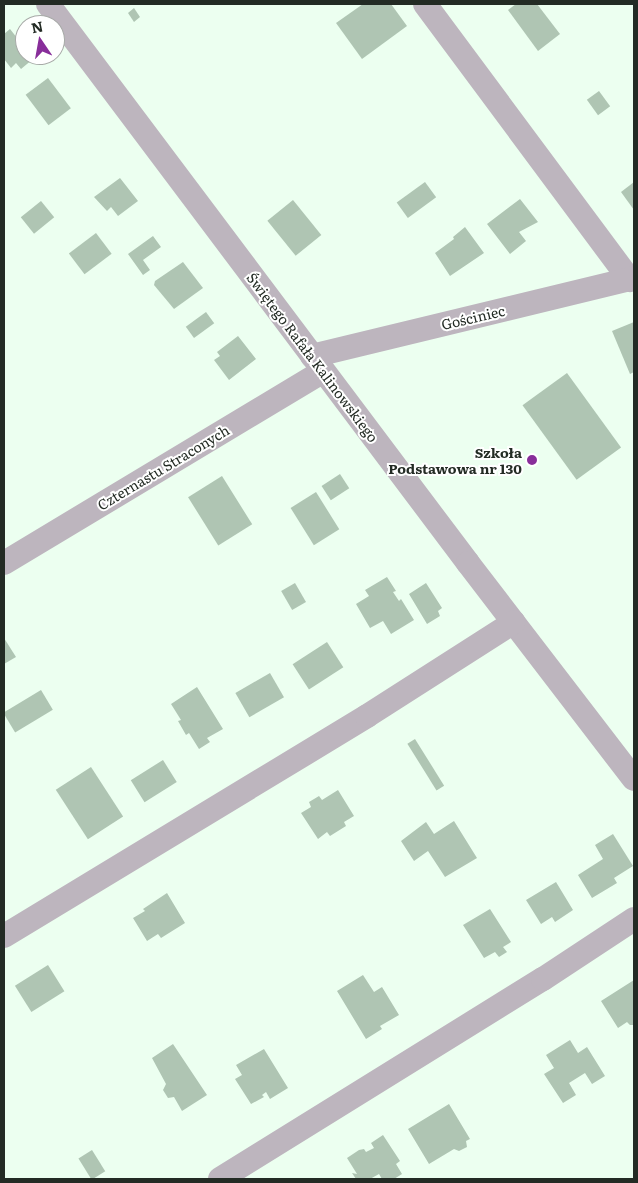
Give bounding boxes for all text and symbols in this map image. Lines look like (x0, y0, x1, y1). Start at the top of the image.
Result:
north arrow (15, 15, 65, 65)
text: N (29, 15, 45, 37)
street label: Świętego Rafała Kalinowskiego (244, 269, 382, 445)
street label: Gościniec (440, 302, 506, 332)
street label: Czternastu Straconych (94, 421, 232, 513)
place label: Szkoła Podstawowa nr 130 (388, 444, 522, 477)
marker: Szkoła Podstawowa nr 130 (526, 454, 538, 466)

